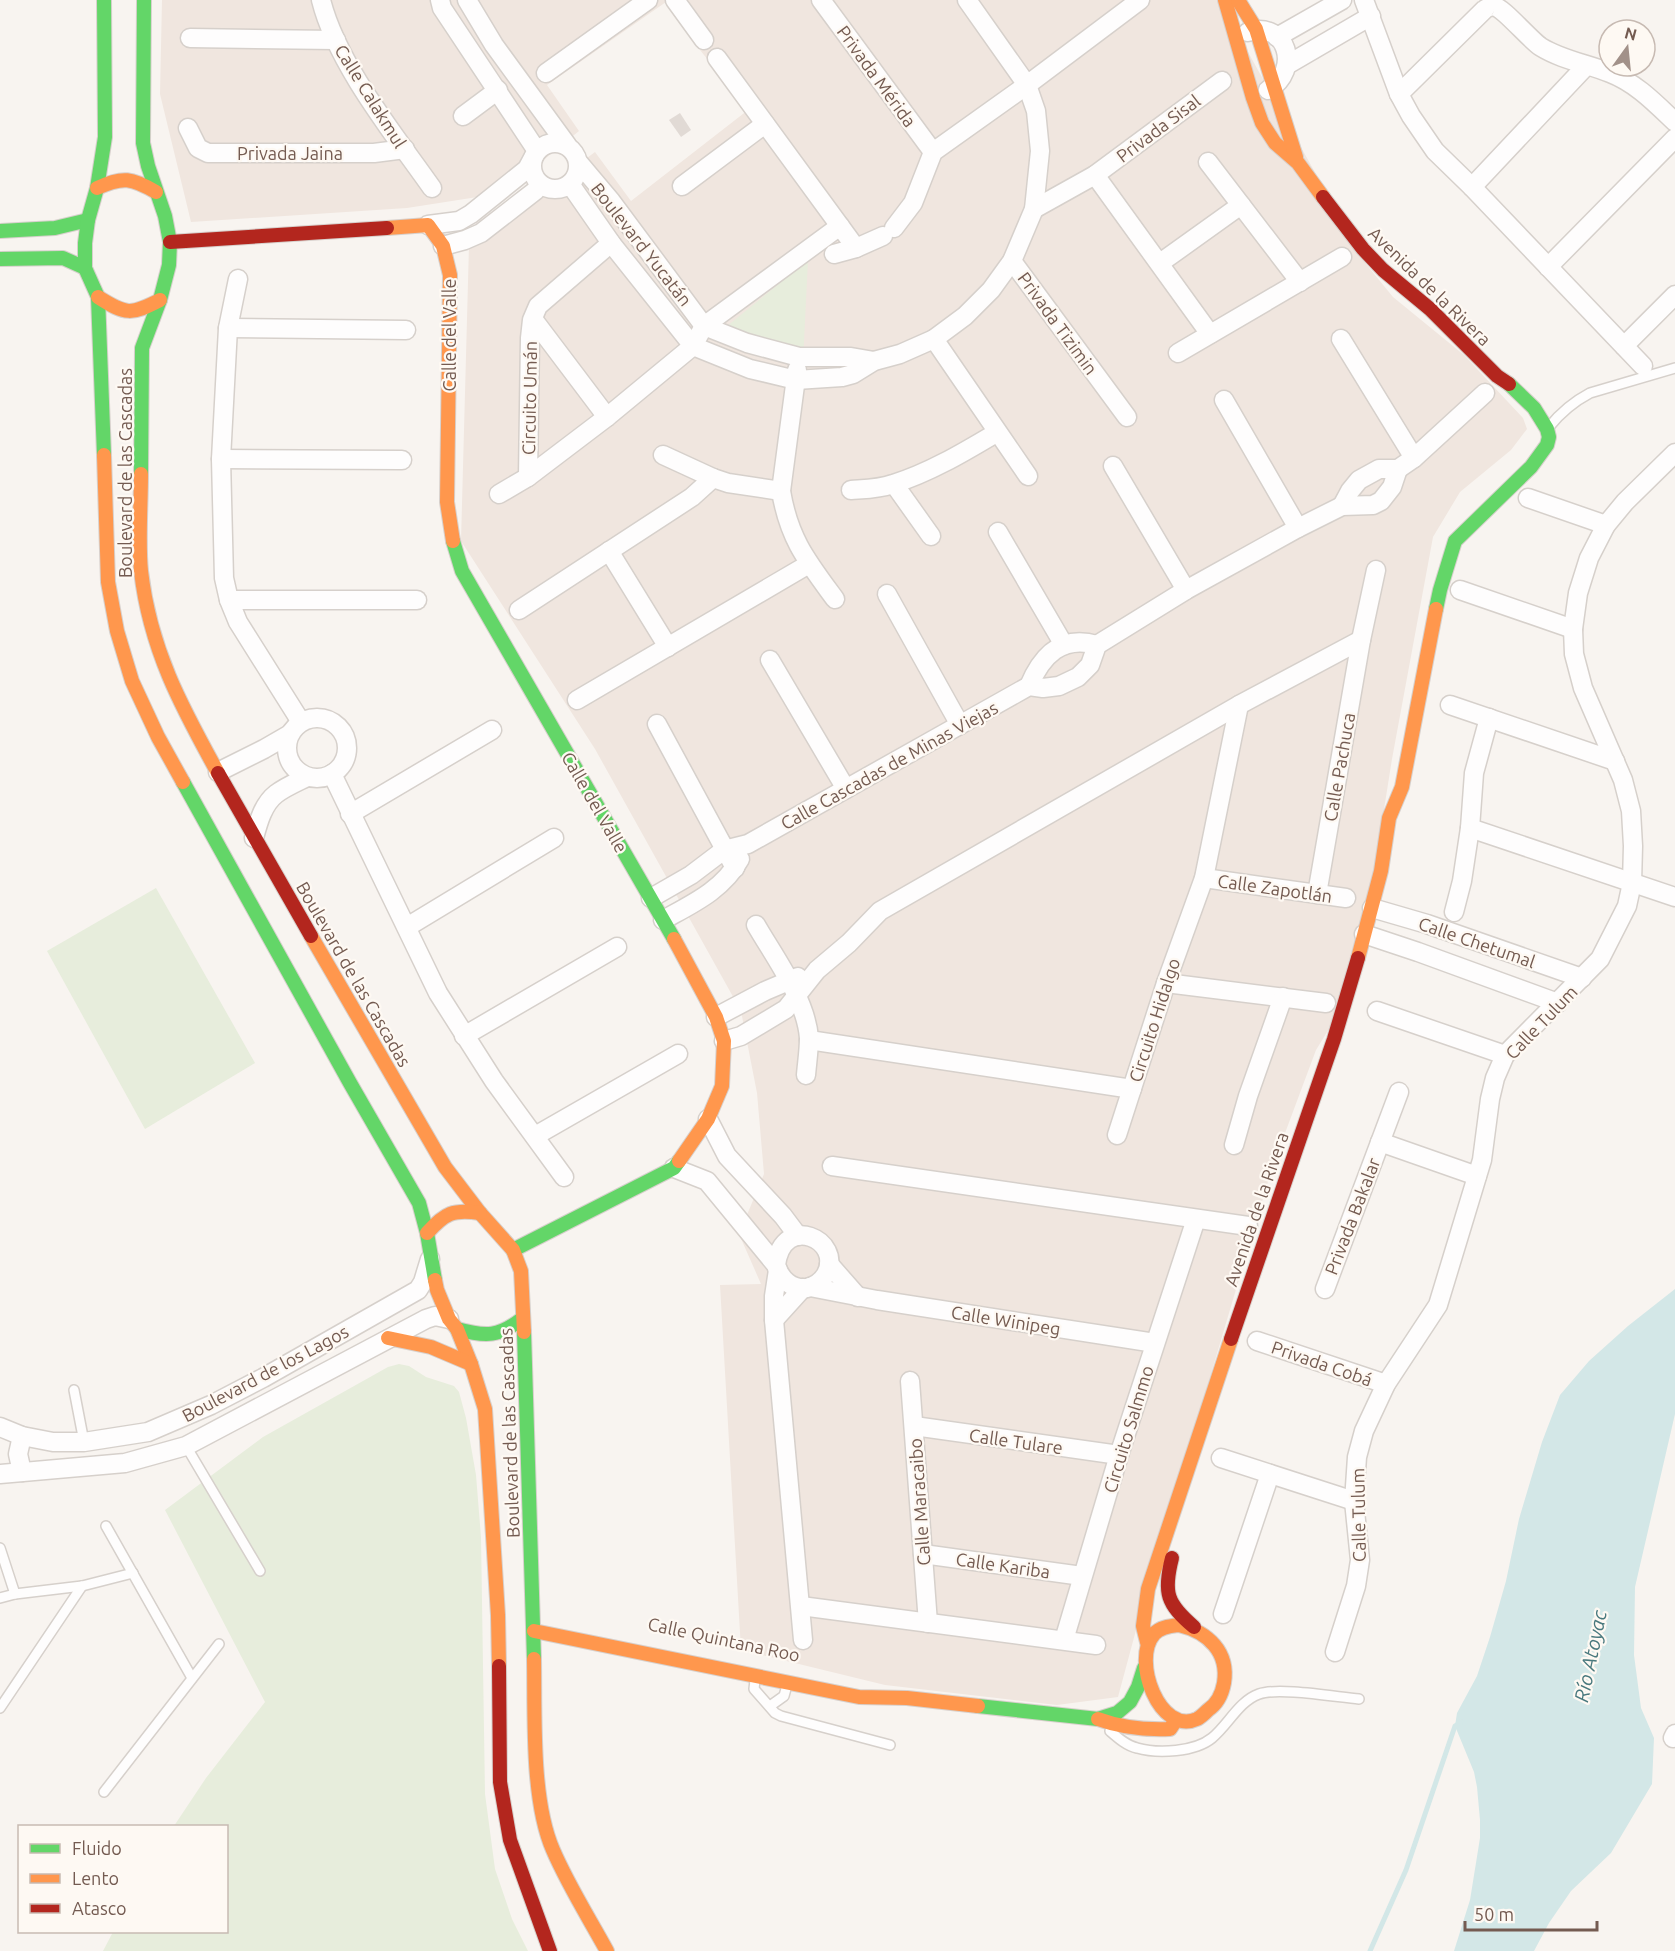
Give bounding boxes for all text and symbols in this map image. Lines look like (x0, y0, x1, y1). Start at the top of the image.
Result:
north arrow (1597, 18, 1657, 78)
street label: Privada Mérida (834, 21, 920, 131)
text: N (1623, 23, 1639, 44)
street label: Calle Calakmul (331, 41, 411, 151)
street label: Privada Sisal (1112, 90, 1204, 166)
street label: Privada Jaina (237, 143, 343, 163)
street label: Boulevard Yucatán (588, 178, 696, 310)
street label: Avenida de la Rivera (1365, 223, 1495, 349)
street label: Privada Tizimin (1014, 268, 1102, 378)
street label: Calle del Valle (439, 279, 459, 391)
street label: Circuito Umán (518, 341, 540, 455)
street label: Boulevard de las Cascadas (115, 368, 135, 578)
street label: Calle Cascadas de Minas Viejas (777, 697, 1001, 833)
street label: Calle Pachuca (1320, 711, 1358, 823)
street label: Calle del Valle (558, 748, 632, 856)
street label: Calle Zapotlán (1216, 870, 1334, 906)
street label: Boulevard de las Cascadas (293, 878, 415, 1070)
street label: Calle Chetumal (1416, 913, 1538, 971)
street label: Circuito Hidalgo (1125, 955, 1183, 1085)
street label: Calle Tulum (1501, 981, 1581, 1063)
street label: Avenida de la Rivera (1220, 1129, 1292, 1289)
street label: Privada Bakalar (1321, 1155, 1384, 1277)
street label: Calle Winipeg (950, 1301, 1062, 1339)
street label: Boulevard de los Lagos (179, 1321, 352, 1425)
street label: Boulevard de las Cascadas (495, 1327, 523, 1538)
street label: Privada Cobá (1269, 1336, 1375, 1390)
street label: Circuito Salmmo (1099, 1363, 1157, 1495)
street label: Calle Tulare (968, 1425, 1064, 1457)
street label: Calle Maracaibo (905, 1438, 933, 1566)
street label: Calle Tulum (1347, 1468, 1369, 1562)
street label: Calle Kariba (955, 1548, 1051, 1582)
water label: Río Atoyac (1569, 1607, 1611, 1704)
street label: Calle Quintana Roo (646, 1613, 802, 1666)
legend (18, 1825, 228, 1933)
text: Fluido (72, 1838, 122, 1858)
text: Lento (72, 1868, 119, 1888)
scale bar (1465, 1894, 1597, 1932)
text: Atasco (72, 1898, 127, 1918)
text: 50 m (1474, 1904, 1514, 1924)

